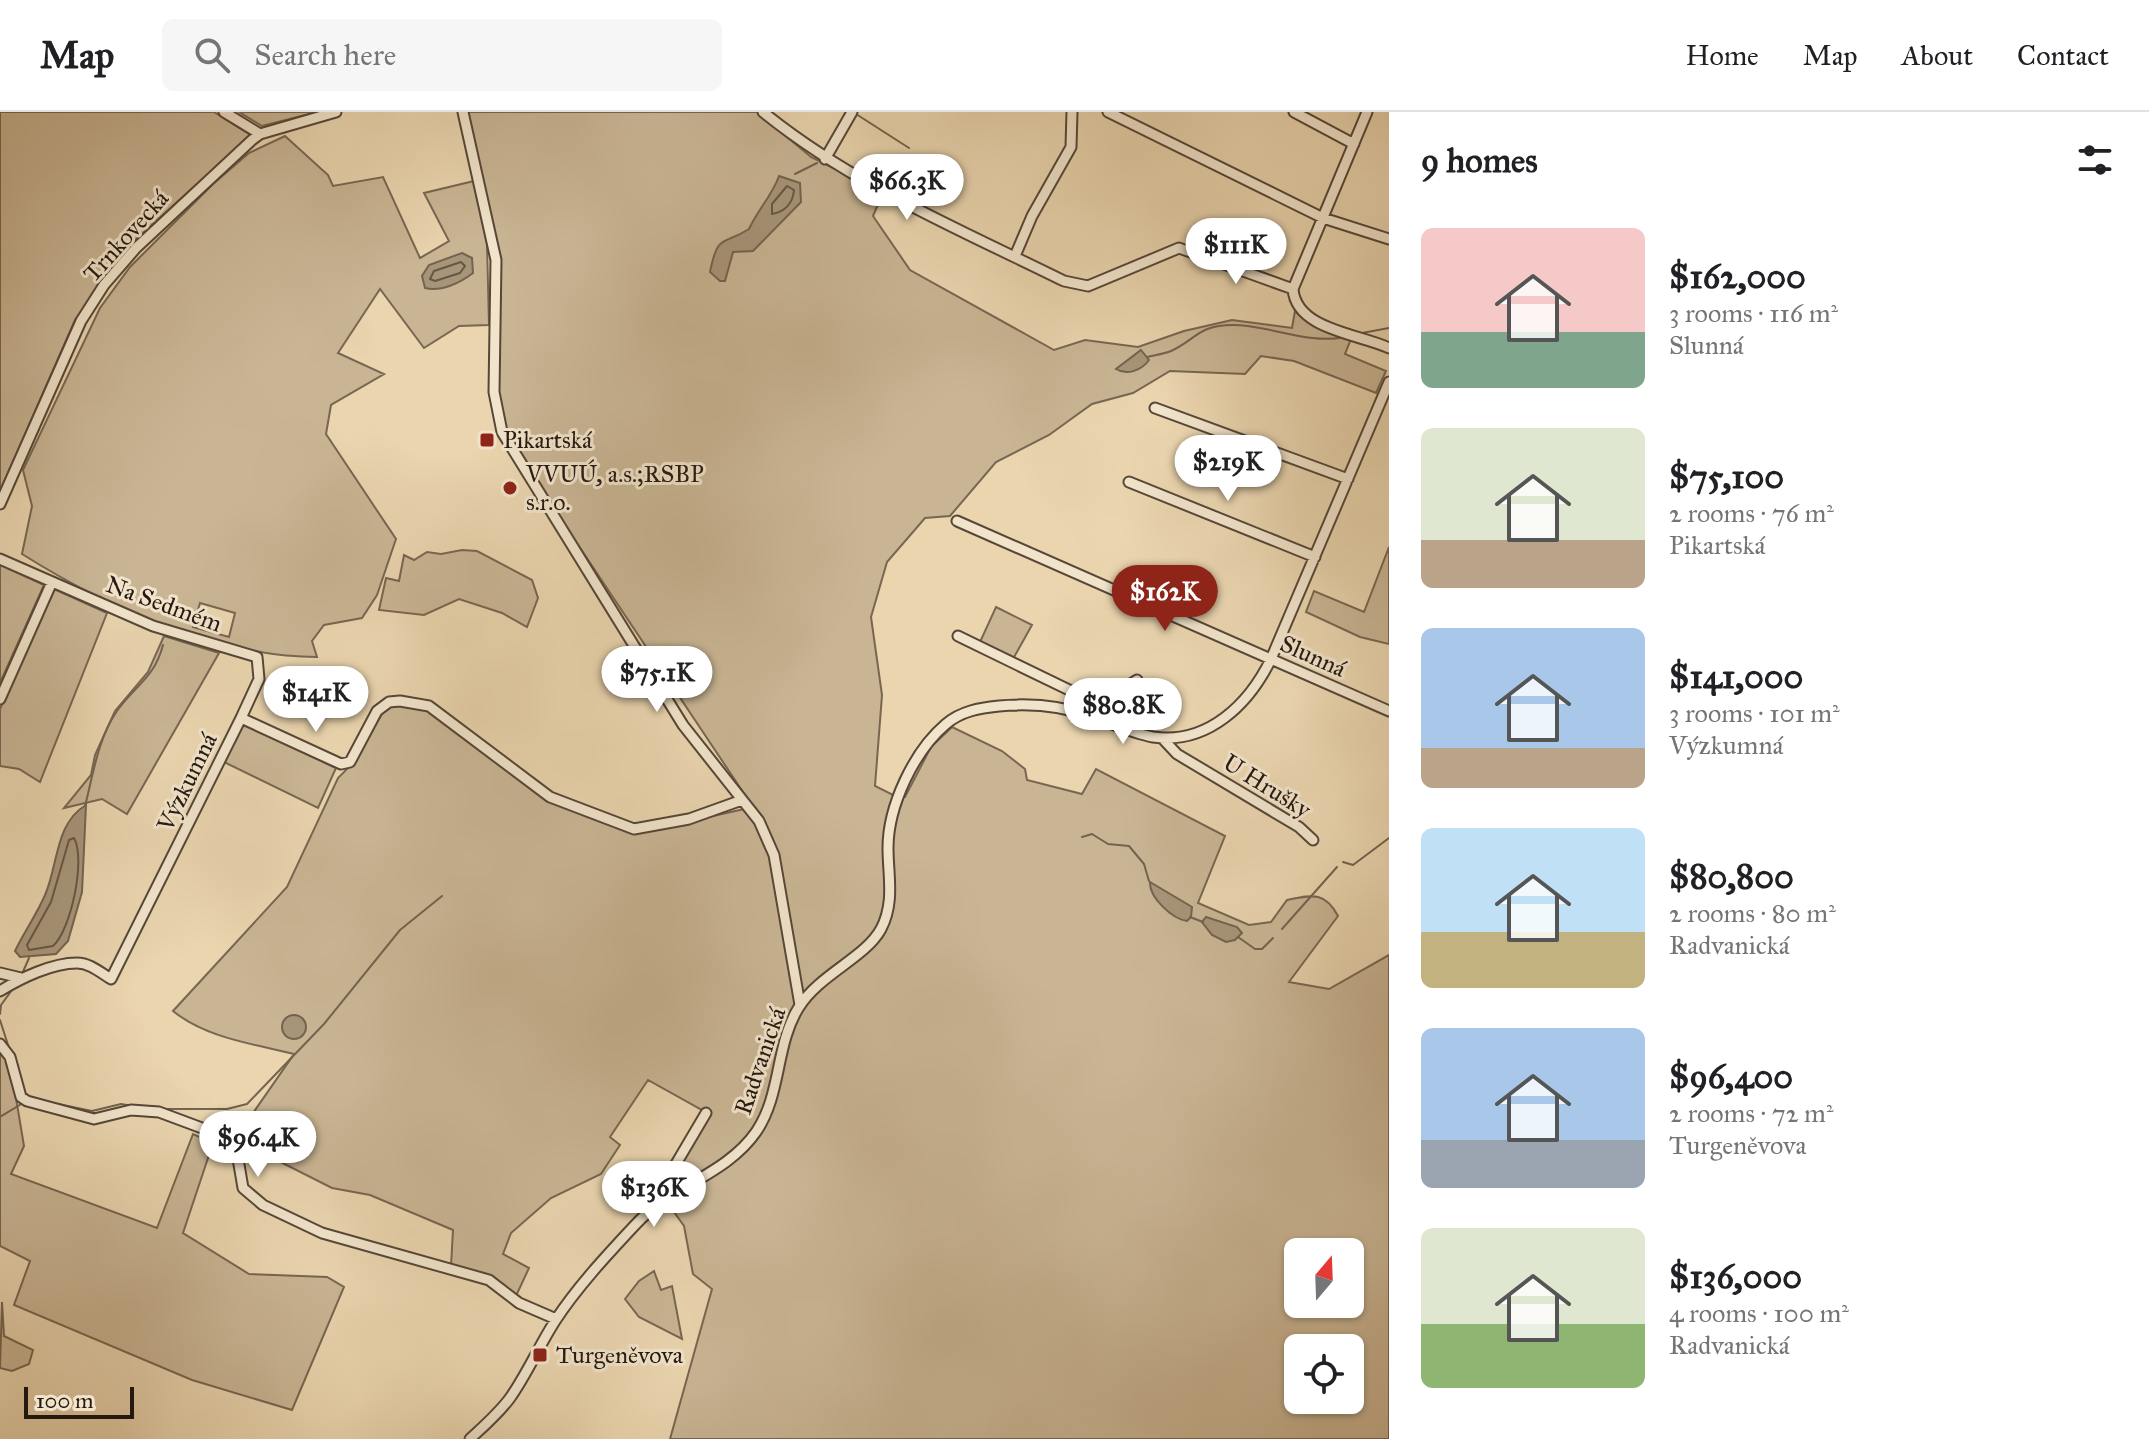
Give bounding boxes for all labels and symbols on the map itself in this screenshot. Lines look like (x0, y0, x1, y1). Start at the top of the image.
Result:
pin: $66.3K (842, 154, 972, 222)
street label: Trnkovecká (77, 183, 176, 288)
pin: $111K (1180, 218, 1292, 286)
place label: Pikartská (503, 425, 593, 455)
marker: Pikartská (478, 431, 496, 449)
pin: $219K (1172, 435, 1284, 503)
place label: VVUÚ, a.s.;RSBP s.r.o. (525, 459, 704, 517)
marker: VVUÚ, a.s.;RSBP s.r.o. (501, 479, 519, 497)
pin: $162K (1109, 565, 1221, 633)
street label: Na Sedmém (102, 569, 226, 639)
street label: Slunná (1275, 628, 1351, 684)
pin: $75.1K (592, 646, 722, 714)
pin: $141K (260, 666, 372, 734)
pin: $80.8K (1058, 678, 1188, 746)
street label: Výzkumná (150, 727, 224, 837)
street label: U Hrušky (1218, 747, 1317, 825)
street label: Radvanická (728, 1003, 793, 1119)
pin: $96.4K (193, 1111, 323, 1179)
pin: $136K (598, 1161, 710, 1229)
north arrow (1284, 1238, 1364, 1318)
place label: Turgeněvova (556, 1340, 684, 1370)
marker: Turgeněvova (531, 1346, 549, 1364)
scale bar (24, 1383, 134, 1419)

